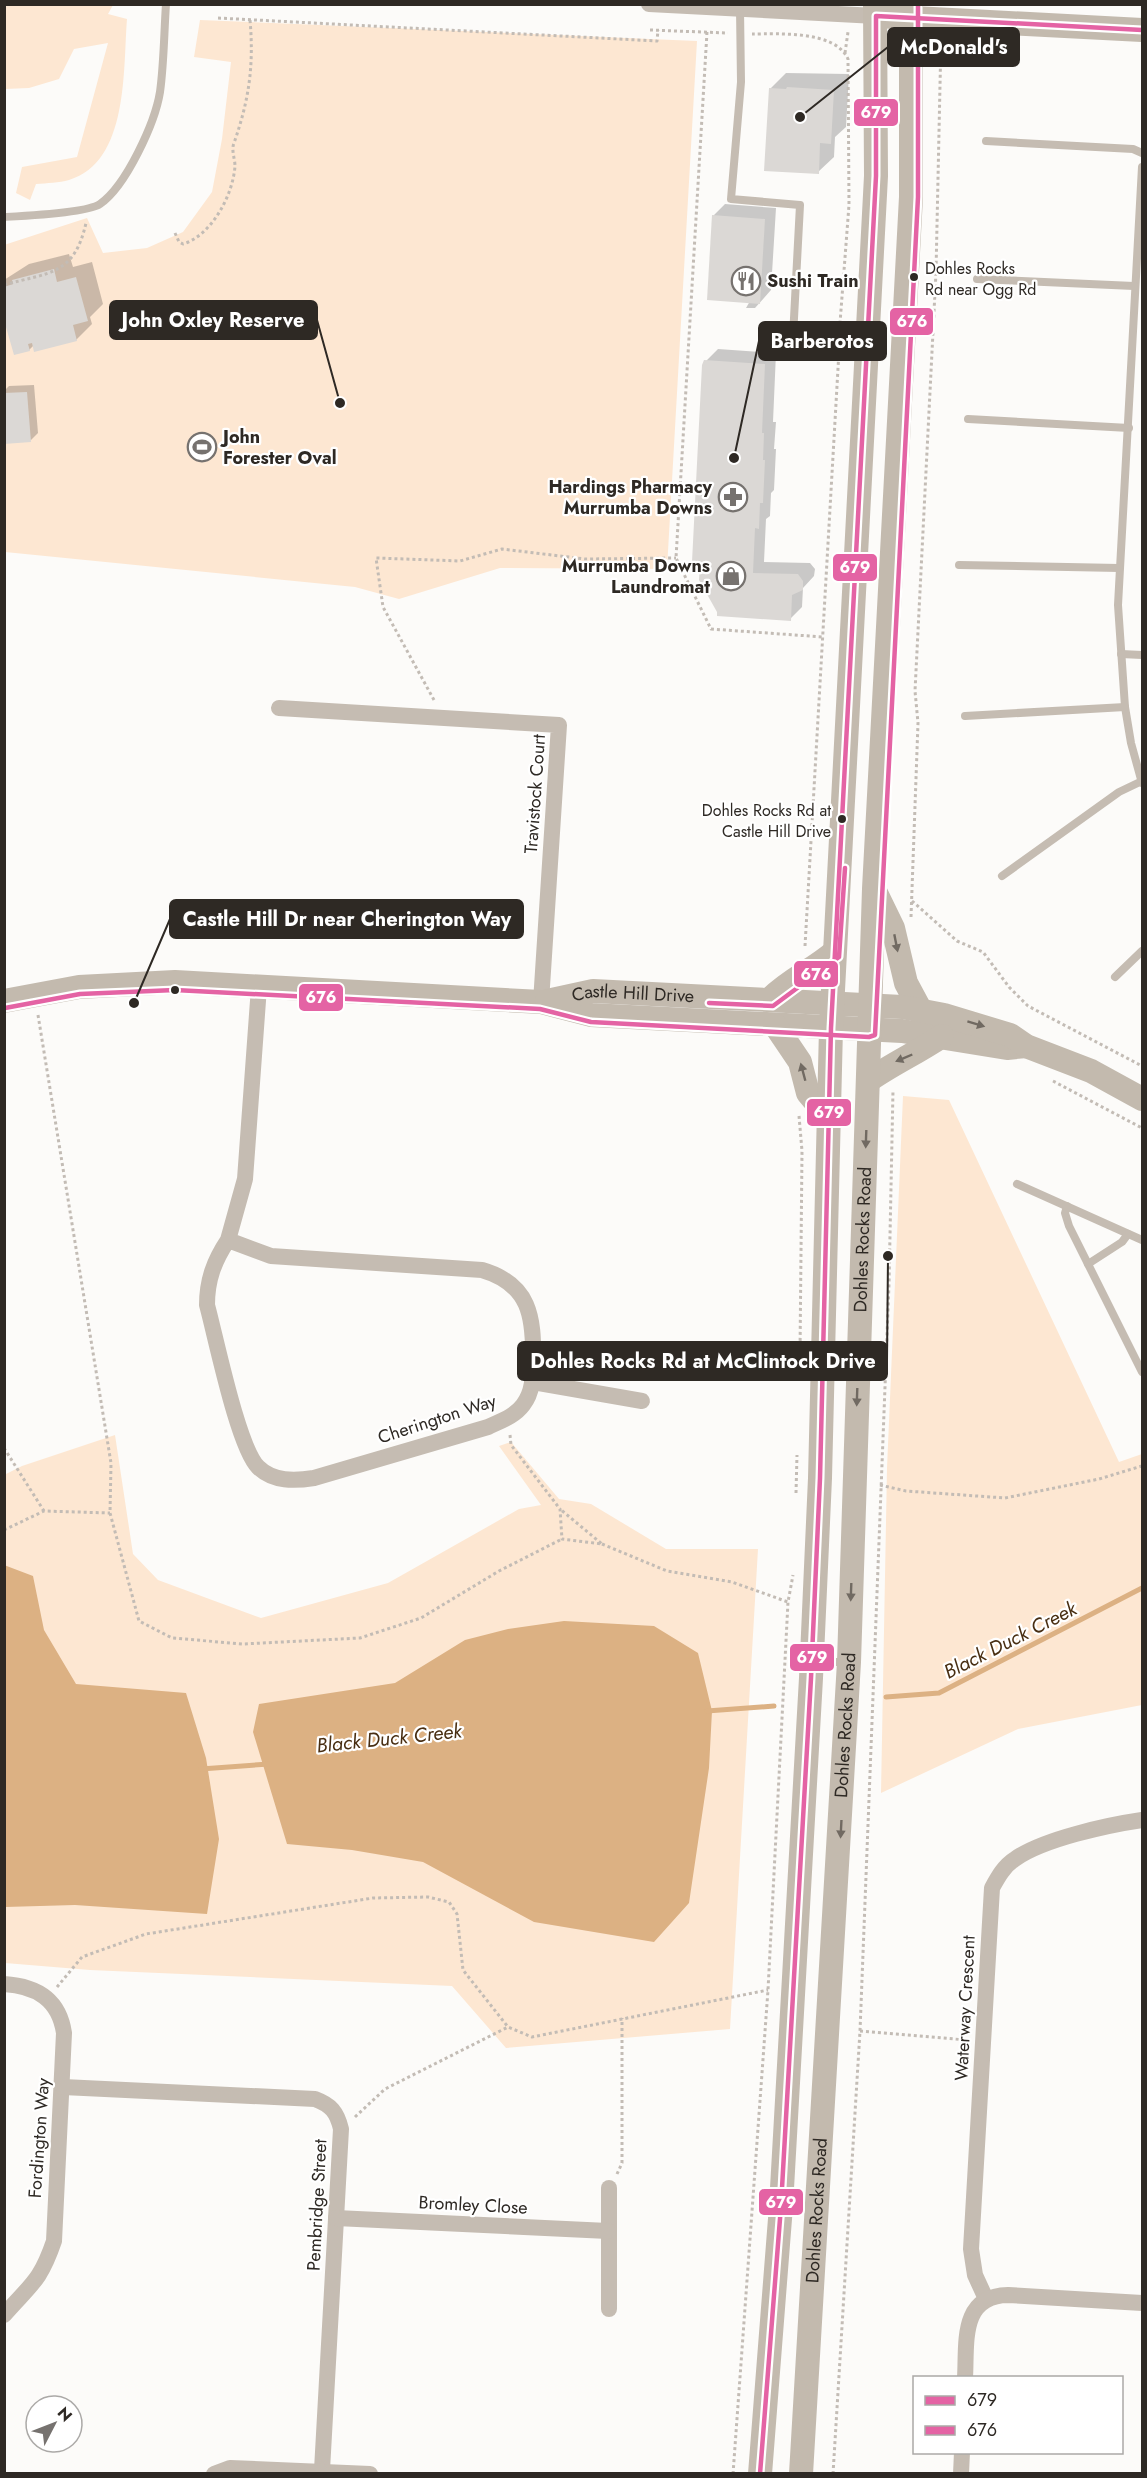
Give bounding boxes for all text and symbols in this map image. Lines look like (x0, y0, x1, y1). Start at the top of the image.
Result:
callout: McDonald's (888, 28, 1019, 66)
text: McDonald's (900, 33, 1008, 62)
line badge: 679 (853, 98, 899, 127)
text: 679 (860, 101, 892, 124)
place label: Dohles Rocks Rd near Ogg Rd (925, 257, 1036, 301)
restaurant icon: Sushi Train (730, 265, 762, 297)
place label: Sushi Train (767, 268, 859, 294)
marker: Dohles Rocks Rd near Ogg Rd (908, 271, 920, 283)
callout: John Oxley Reserve (110, 301, 317, 339)
text: John Oxley Reserve (118, 306, 304, 335)
line badge: 676 (889, 307, 934, 336)
text: 676 (896, 310, 928, 333)
callout: Barberotos (759, 322, 886, 360)
text: Barberotos (770, 327, 874, 356)
place label: John Forester Oval (220, 424, 337, 471)
sports icon: John Forester Oval (186, 431, 218, 463)
place label: Hardings Pharmacy Murrumba Downs (548, 474, 713, 521)
pharmacy icon: Hardings Pharmacy Murrumba Downs (717, 481, 749, 513)
place label: Murrumba Downs Laundromat (562, 553, 710, 600)
line badge: 679 (832, 553, 878, 582)
text: 679 (839, 556, 871, 579)
shop icon: Murrumba Downs Laundromat (715, 560, 747, 592)
street label: Travistock Court (518, 733, 552, 855)
place label: Dohles Rocks Rd at Castle Hill Drive (702, 799, 831, 843)
marker: Dohles Rocks Rd at Castle Hill Drive (836, 813, 848, 825)
callout: Castle Hill Dr near Cherington Way (170, 900, 523, 938)
text: Castle Hill Dr near Cherington Way (183, 905, 512, 934)
one-way arrow (892, 934, 901, 953)
line badge: 676 (793, 960, 839, 988)
text: 676 (800, 963, 832, 986)
street label: Castle Hill Drive (569, 978, 695, 1009)
line badge: 676 (298, 983, 344, 1012)
unlabelled marker (169, 984, 181, 996)
text: 676 (305, 986, 337, 1009)
one-way arrow (967, 1020, 985, 1029)
one-way arrow (895, 1053, 913, 1063)
one-way arrow (797, 1063, 807, 1081)
line badge: 679 (806, 1098, 852, 1127)
text: 679 (813, 1101, 845, 1124)
one-way arrow (861, 1130, 870, 1149)
street label: Dohles Rocks Road (847, 1166, 878, 1313)
callout: Dohles Rocks Rd at McClintock Drive (518, 1342, 887, 1380)
text: Dohles Rocks Rd at McClintock Drive (530, 1347, 876, 1376)
street label: Cherington Way (374, 1388, 500, 1450)
one-way arrow (853, 1388, 862, 1407)
one-way arrow (846, 1583, 856, 1602)
water label: Black Duck Creek (939, 1594, 1083, 1686)
line badge: 679 (789, 1643, 835, 1672)
text: 679 (796, 1646, 828, 1669)
street label: Dohles Rocks Road (828, 1652, 862, 1799)
water label: Black Duck Creek (315, 1716, 464, 1761)
one-way arrow (836, 1820, 845, 1839)
street label: Waterway Crescent (948, 1934, 982, 2081)
street label: Fordington Way (22, 2077, 56, 2199)
street label: Dohles Rocks Road (799, 2137, 834, 2284)
street label: Pembridge Street (301, 2138, 333, 2272)
line badge: 679 (758, 2188, 804, 2216)
street label: Bromley Close (418, 2189, 528, 2221)
text: 679 (765, 2191, 797, 2214)
legend (913, 2376, 1123, 2454)
text: 679 (967, 2387, 997, 2413)
north arrow (24, 2394, 84, 2454)
text: N (52, 2402, 78, 2427)
text: 676 (967, 2417, 997, 2443)

